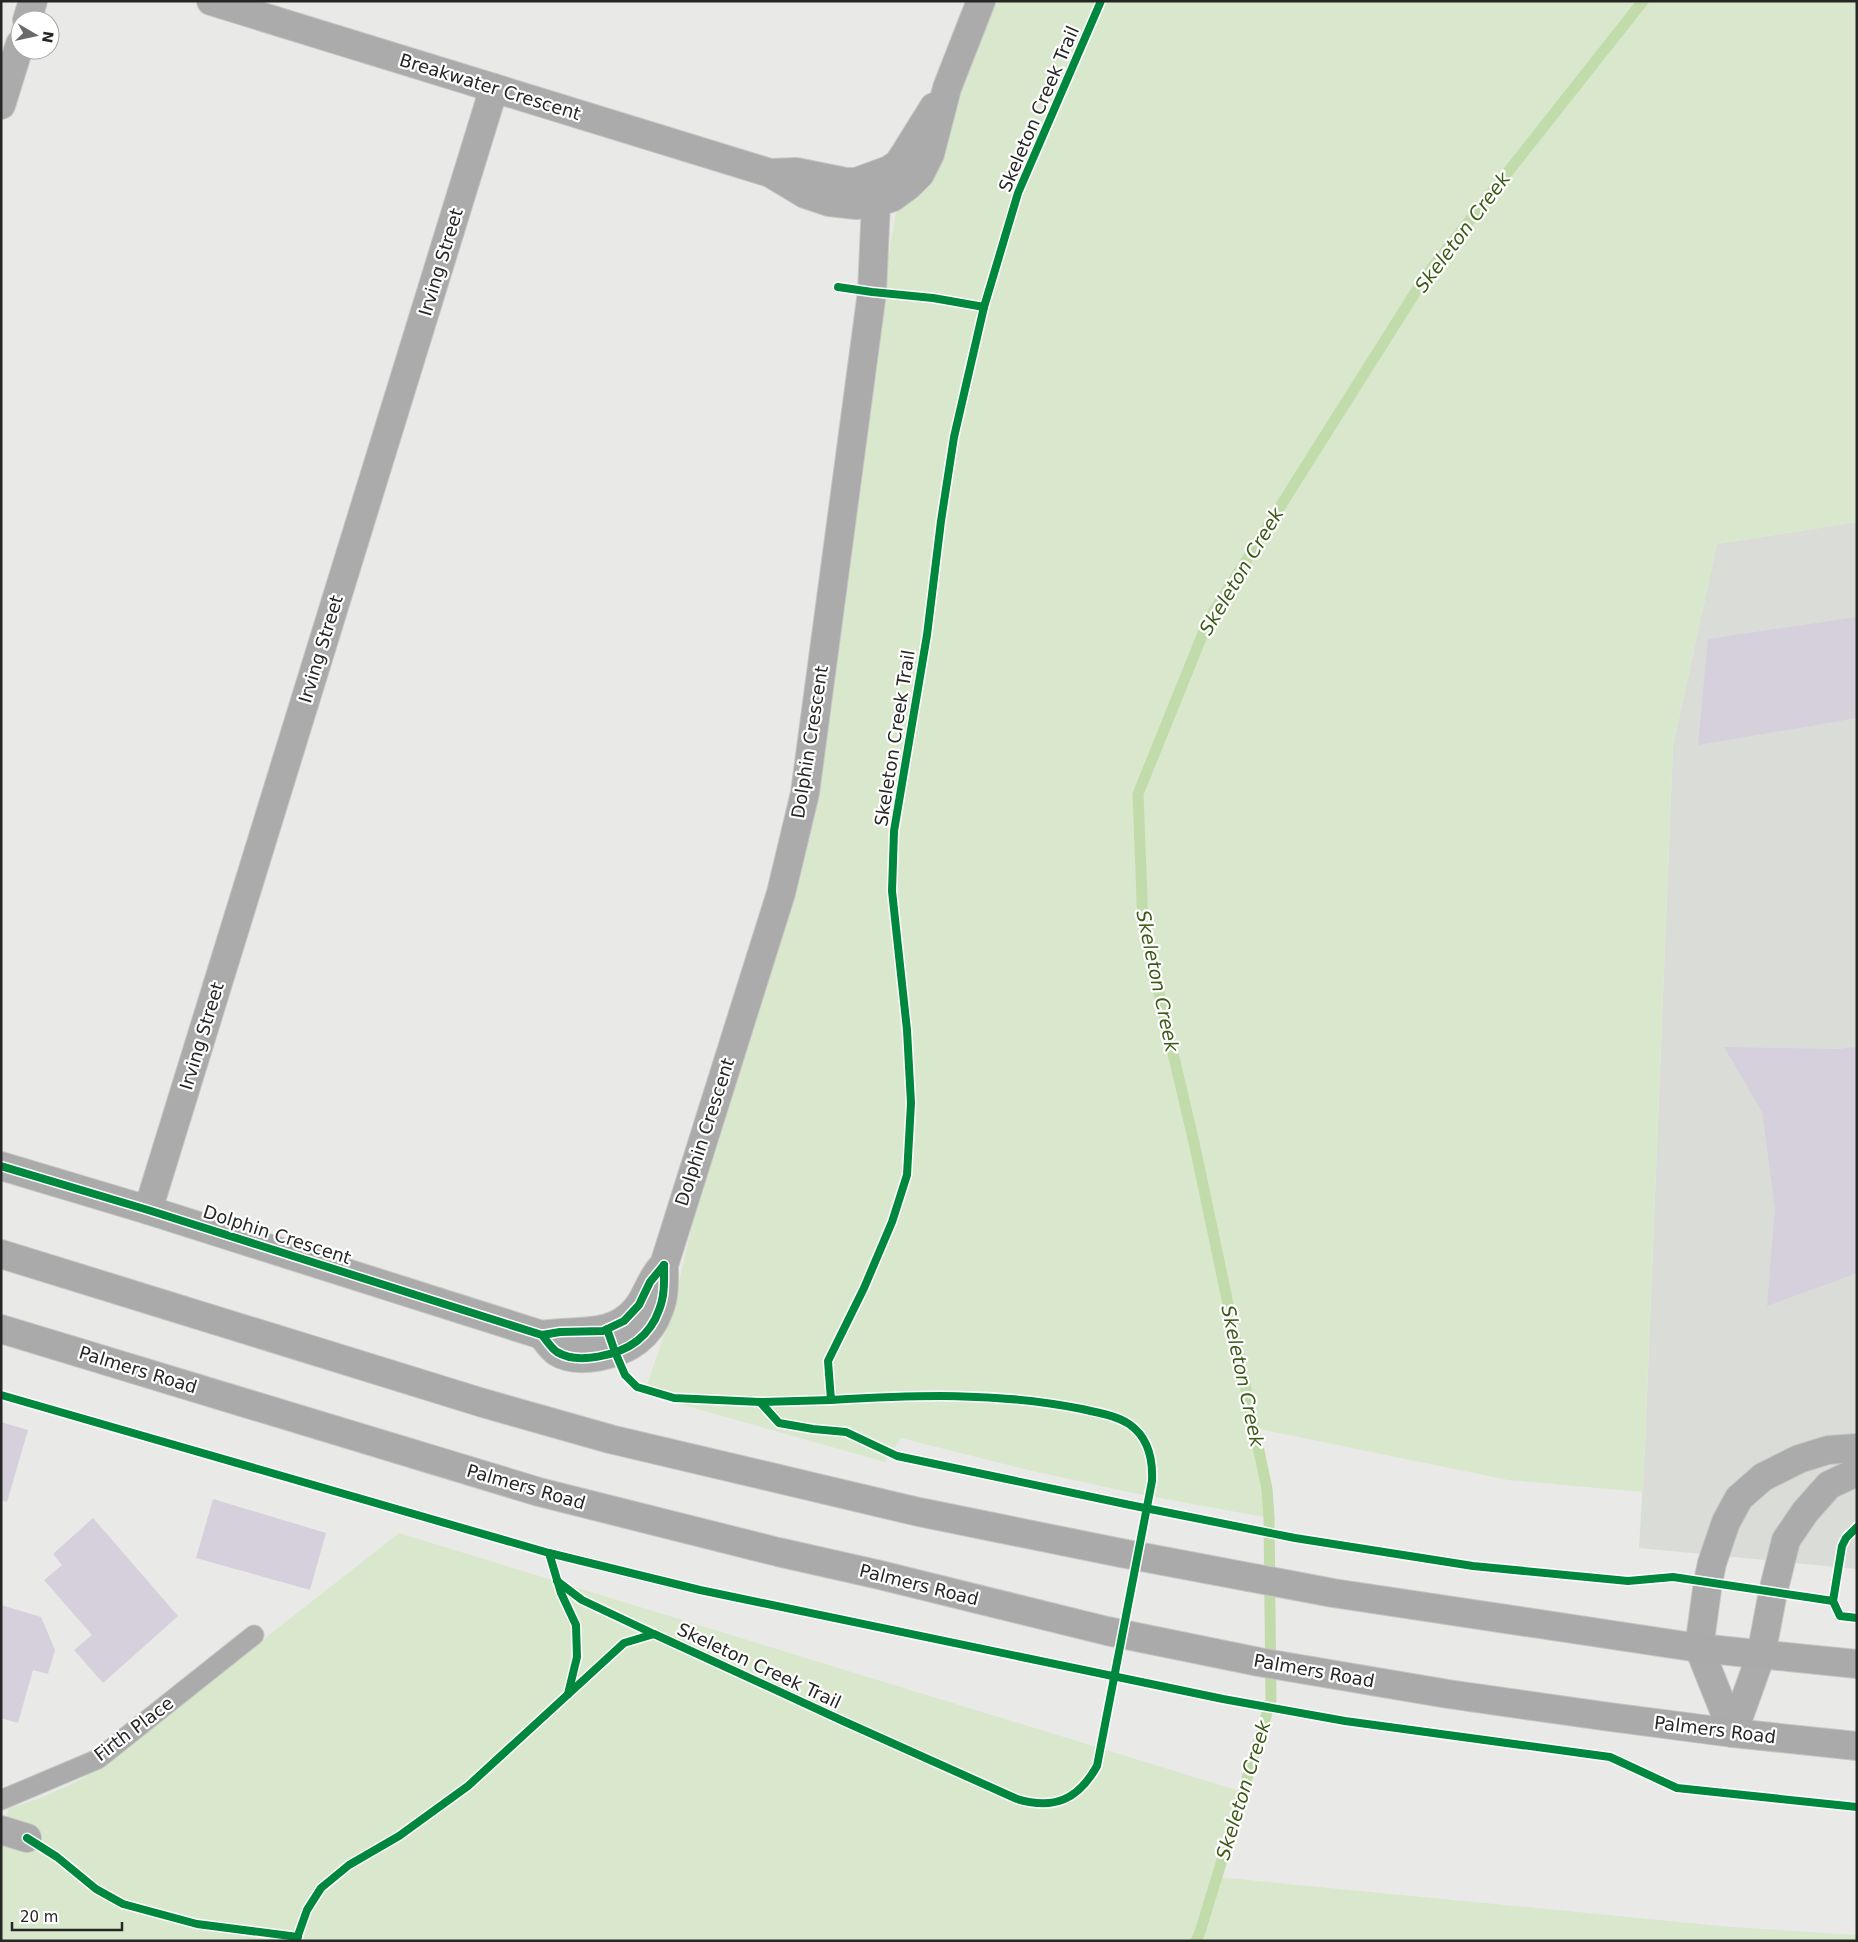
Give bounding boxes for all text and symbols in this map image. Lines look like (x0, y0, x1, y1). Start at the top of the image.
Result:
north arrow (10, 10, 60, 60)
street label: Skeleton Creek Trail (994, 23, 1083, 195)
text: N (39, 30, 57, 44)
street label: Breakwater Crescent (397, 49, 583, 124)
water label: Skeleton Creek (1410, 167, 1515, 296)
street label: Irving Street (414, 205, 467, 318)
water label: Skeleton Creek (1194, 503, 1288, 639)
street label: Irving Street (294, 592, 347, 705)
street label: Skeleton Creek Trail (870, 648, 919, 828)
street label: Dolphin Crescent (787, 664, 832, 820)
water label: Skeleton Creek (1132, 908, 1184, 1055)
street label: Irving Street (175, 979, 228, 1092)
street label: Dolphin Crescent (671, 1055, 738, 1208)
street label: Dolphin Crescent (201, 1201, 354, 1268)
water label: Skeleton Creek (1217, 1303, 1269, 1450)
street label: Palmers Road (77, 1342, 200, 1397)
street label: Palmers Road (464, 1460, 588, 1513)
street label: Palmers Road (857, 1560, 981, 1610)
street label: Skeleton Creek Trail (674, 1618, 844, 1713)
street label: Palmers Road (1252, 1650, 1376, 1691)
street label: Firth Place (90, 1692, 177, 1765)
street label: Palmers Road (1653, 1712, 1777, 1747)
water label: Skeleton Creek (1211, 1717, 1275, 1862)
scale bar (12, 1900, 122, 1932)
text: 20 m (20, 1908, 58, 1926)

